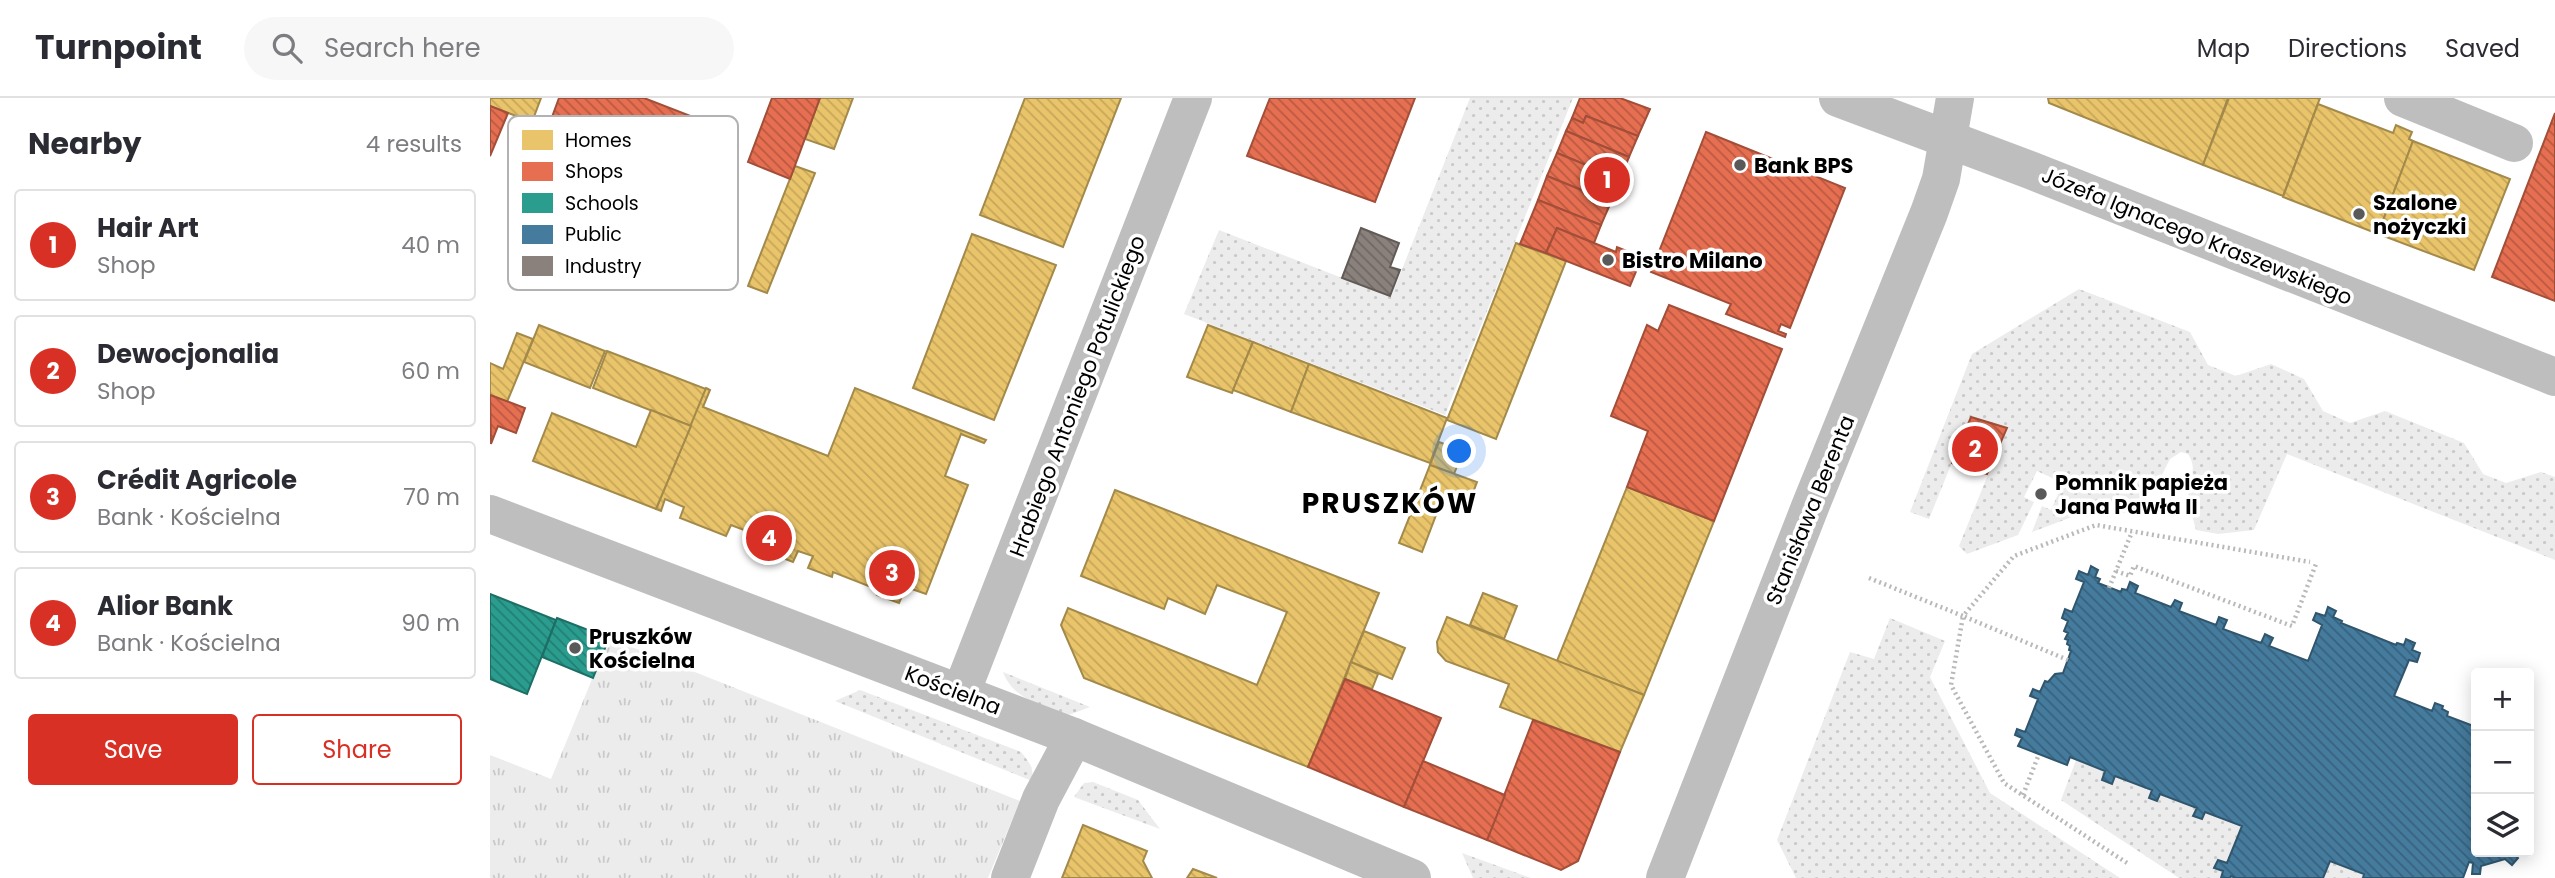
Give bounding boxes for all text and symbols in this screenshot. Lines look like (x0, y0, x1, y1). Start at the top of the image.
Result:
search box (244, 17, 734, 80)
text: Turnpoint (35, 24, 202, 71)
icon: search (268, 29, 306, 67)
text: Search here (324, 30, 481, 66)
text: Map (2197, 32, 2250, 65)
text: Directions (2288, 32, 2407, 65)
text: Saved (2445, 32, 2520, 65)
legend (508, 116, 738, 290)
text: Nearby (28, 122, 142, 165)
text: Homes (565, 127, 632, 154)
text: 4 results (366, 128, 462, 160)
place label: Bank BPS (1754, 151, 1854, 180)
pin: 1 (1584, 154, 1630, 206)
marker: Bank BPS (1732, 157, 1748, 173)
text: Shops (565, 158, 623, 185)
street label: Józefa Ignacego Kraszewskiego (2037, 160, 2357, 312)
place label: Szalone nożyczki (2373, 188, 2467, 241)
text: Schools (565, 190, 639, 217)
marker: Szalone nożyczki (2351, 206, 2367, 222)
text: Hair Art (97, 210, 199, 246)
text: Public (565, 221, 622, 248)
text: 1 (49, 229, 57, 261)
text: 40 m (401, 229, 460, 261)
street label: Hrabiego Antoniego Potulickiego (1002, 231, 1152, 561)
place label: Bistro Milano (1622, 246, 1763, 275)
text: Shop (97, 249, 156, 281)
marker: Bistro Milano (1600, 252, 1616, 268)
text: Industry (565, 253, 642, 280)
text: Dewocjonalia (97, 336, 279, 372)
text: 2 (46, 355, 60, 387)
text: 60 m (401, 355, 460, 387)
text: Shop (97, 375, 156, 407)
street label: Stanisława Berenta (1759, 411, 1861, 609)
pin: 2 (1952, 423, 1998, 475)
your location (1442, 434, 1476, 468)
text: Crédit Agricole (97, 462, 297, 498)
place label: Pomnik papieża Jana Pawła II (2055, 468, 2228, 521)
text: 3 (46, 481, 60, 513)
text: 70 m (403, 481, 460, 513)
district label: PRUSZKÓW (1302, 484, 1478, 523)
marker: Pomnik papieża Jana Pawła II (2033, 486, 2049, 502)
text: Bank · Kościelna (97, 501, 281, 533)
pin: 4 (746, 512, 792, 564)
pin: 3 (869, 547, 915, 599)
text: Alior Bank (97, 588, 233, 624)
text: 4 (45, 607, 61, 639)
text: 90 m (401, 607, 460, 639)
place label: Pruszków Kościelna (589, 622, 695, 675)
text: Bank · Kościelna (97, 627, 281, 659)
marker: Pruszków Kościelna (567, 640, 583, 656)
street label: Kościelna (901, 658, 1005, 722)
map controls (2471, 668, 2534, 857)
button: + (2471, 668, 2534, 731)
button: Save (28, 714, 238, 785)
button: Share (252, 714, 462, 785)
button: − (2471, 731, 2534, 794)
button: layers (2471, 794, 2534, 857)

